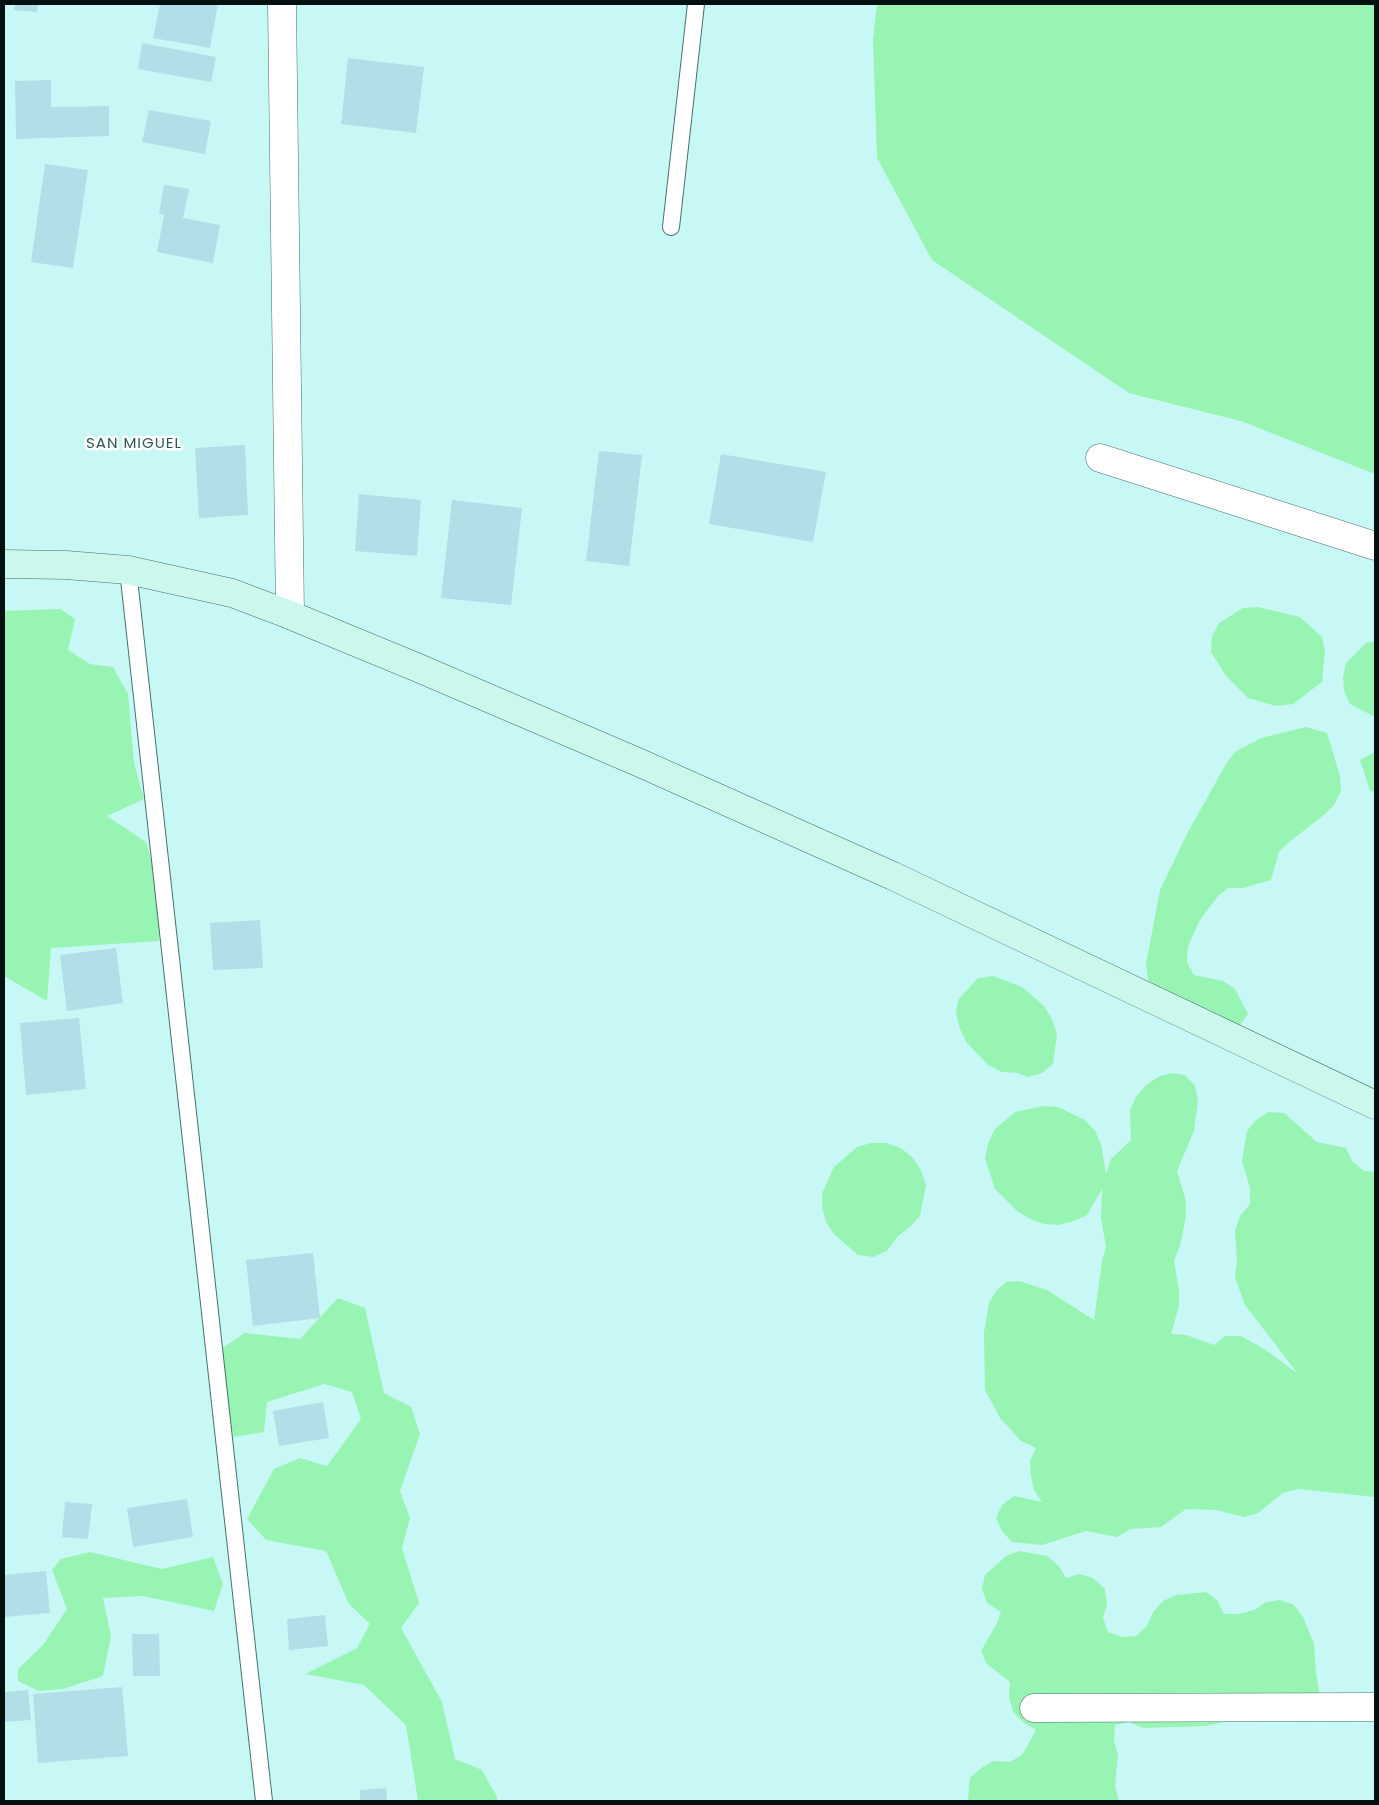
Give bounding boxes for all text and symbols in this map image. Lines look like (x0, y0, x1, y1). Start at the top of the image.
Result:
district label: SAN MIGUEL (85, 435, 183, 453)

